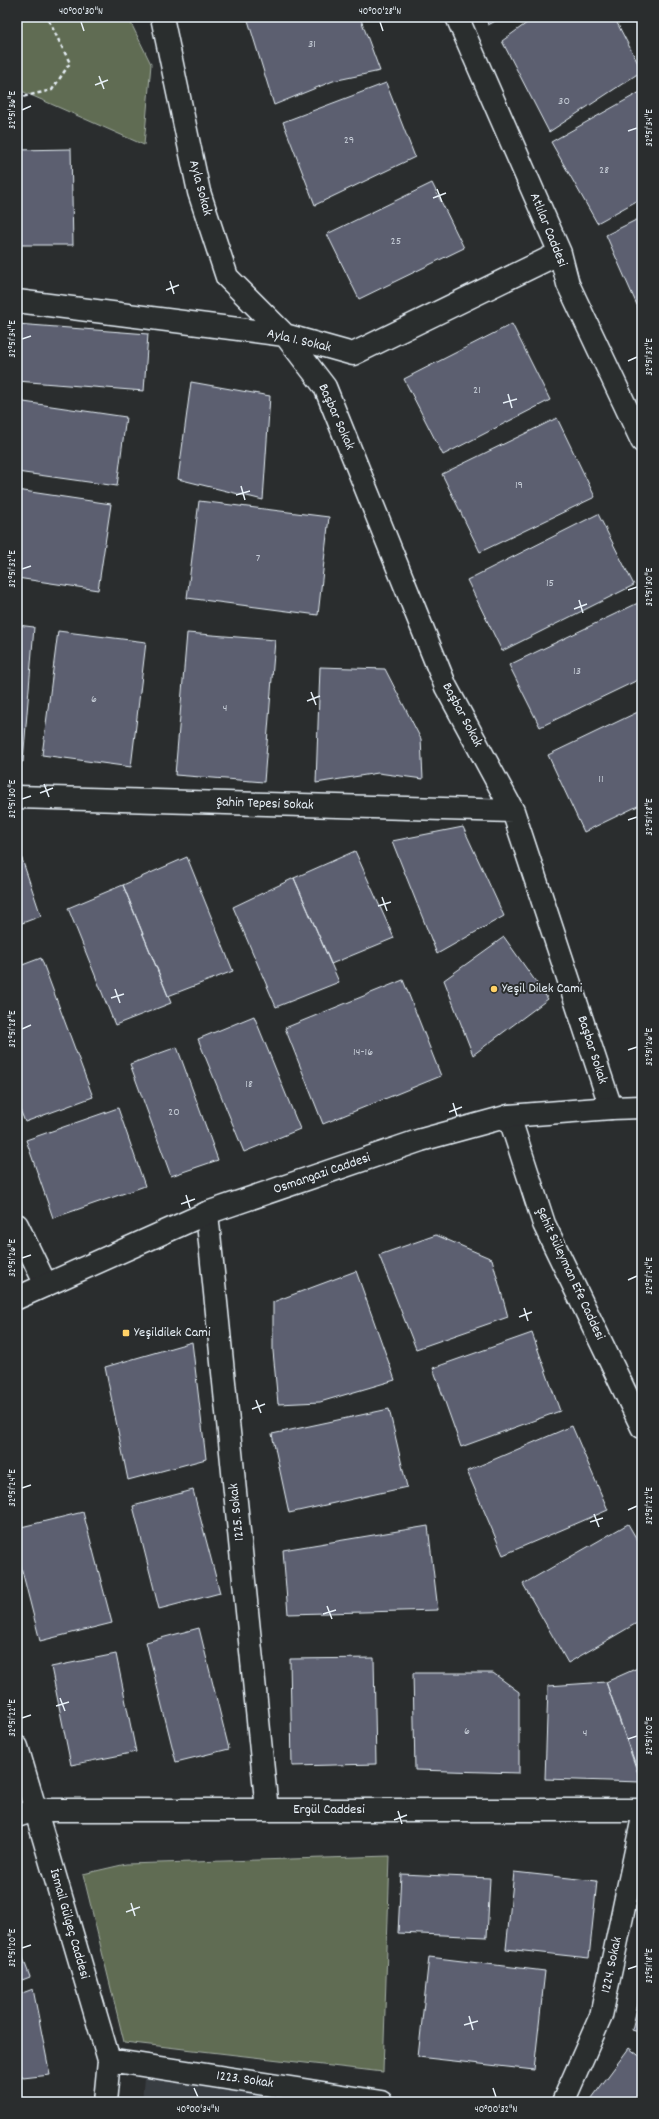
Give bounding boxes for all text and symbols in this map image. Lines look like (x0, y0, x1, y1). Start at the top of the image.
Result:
text: 40°00'30"N (59, 5, 103, 19)
text: 40°00'28"N (359, 5, 401, 19)
house number: 31 (308, 36, 316, 53)
text: 32°51'36"E (6, 90, 20, 129)
house number: 30 (558, 93, 570, 110)
text: 32°51'34"E (643, 109, 657, 147)
house number: 29 (344, 132, 354, 149)
street label: Ayla Sokak (183, 158, 217, 218)
house number: 28 (599, 162, 609, 179)
street label: Atlılar Caddesi (524, 190, 572, 270)
house number: 25 (391, 233, 401, 250)
text: 32°51'34"E (6, 320, 20, 358)
street label: Ayla 1. Sokak (265, 324, 333, 358)
text: 32°51'32"E (643, 338, 657, 376)
street label: Başbar Sokak (312, 381, 360, 454)
house number: 21 (473, 382, 481, 399)
house number: 19 (515, 477, 523, 494)
text: 32°51'32"E (6, 550, 20, 588)
house number: 7 (256, 550, 261, 567)
text: 32°51'30"E (643, 567, 657, 606)
house number: 15 (546, 575, 554, 592)
house number: 13 (573, 663, 581, 680)
street label: Başbar Sokak (437, 679, 488, 751)
house number: 6 (91, 691, 97, 708)
house number: 4 (223, 700, 228, 717)
house number: 11 (598, 771, 604, 788)
text: 32°51'30"E (6, 779, 20, 818)
street label: Şahin Tepesi Sokak (216, 792, 314, 816)
text: 32°51'28"E (643, 798, 657, 836)
place label: Yeşil Dilek Cami (502, 979, 583, 999)
marker: Yeşil Dilek Cami (489, 984, 499, 994)
text: 32°51'28"E (6, 1010, 20, 1048)
street label: Başbar Sokak (572, 1013, 613, 1087)
text: 32°51'26"E (643, 1027, 657, 1066)
house number: 14-16 (353, 1044, 373, 1061)
house number: 18 (245, 1076, 253, 1093)
house number: 20 (168, 1104, 180, 1121)
street label: Osmangazi Caddesi (271, 1148, 374, 1200)
street label: Şehit Süleyman Efe Caddesi (530, 1204, 610, 1344)
text: 32°51'26"E (6, 1238, 20, 1277)
text: 32°51'24"E (643, 1257, 657, 1295)
place label: Yeşildilek Cami (134, 1323, 211, 1343)
marker: Yeşildilek Cami (121, 1328, 131, 1338)
text: 32°51'24"E (6, 1469, 20, 1507)
street label: 1225. Sokak (224, 1482, 250, 1542)
text: 32°51'22"E (643, 1487, 657, 1525)
text: 32°51'22"E (6, 1699, 20, 1737)
text: 32°51'20"E (643, 1716, 657, 1755)
house number: 6 (464, 1723, 470, 1740)
house number: 4 (583, 1725, 588, 1742)
street label: Ergül Caddesi (293, 1800, 365, 1820)
street label: İsmail Gülgeç Caddesi (44, 1867, 94, 1982)
text: 32°51'20"E (6, 1928, 20, 1967)
street label: 1224. Sokak (596, 1935, 628, 1995)
text: 32°51'18"E (643, 1948, 657, 1984)
street label: 1223. Sokak (215, 2066, 275, 2094)
text: 40°00'34"N (177, 2103, 219, 2117)
text: 40°00'32"N (475, 2103, 518, 2117)

